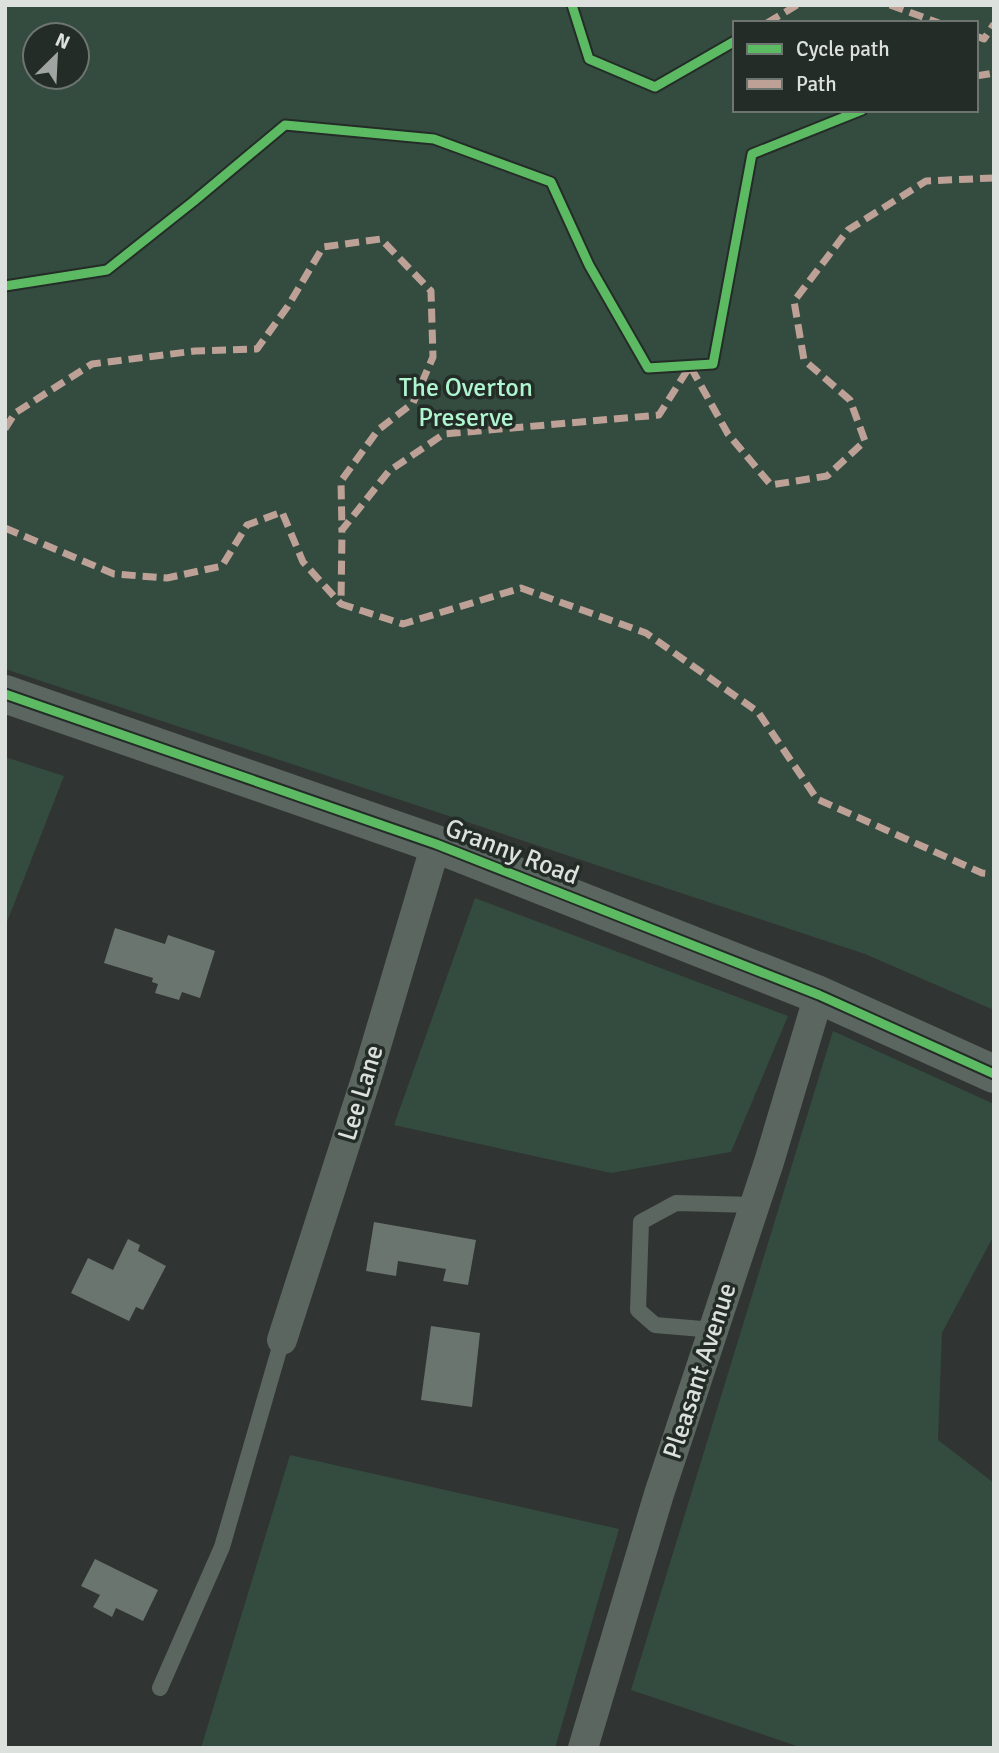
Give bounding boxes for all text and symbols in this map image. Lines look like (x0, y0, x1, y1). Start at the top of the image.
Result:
north arrow (21, 21, 91, 91)
legend (733, 21, 978, 112)
text: N (52, 28, 73, 55)
text: Cycle path (796, 36, 890, 62)
text: Path (796, 71, 837, 97)
park label: The Overton Preserve (399, 372, 533, 434)
street label: Granny Road (441, 812, 583, 892)
street label: Lee Lane (331, 1041, 391, 1145)
street label: Pleasant Avenue (656, 1279, 744, 1463)

